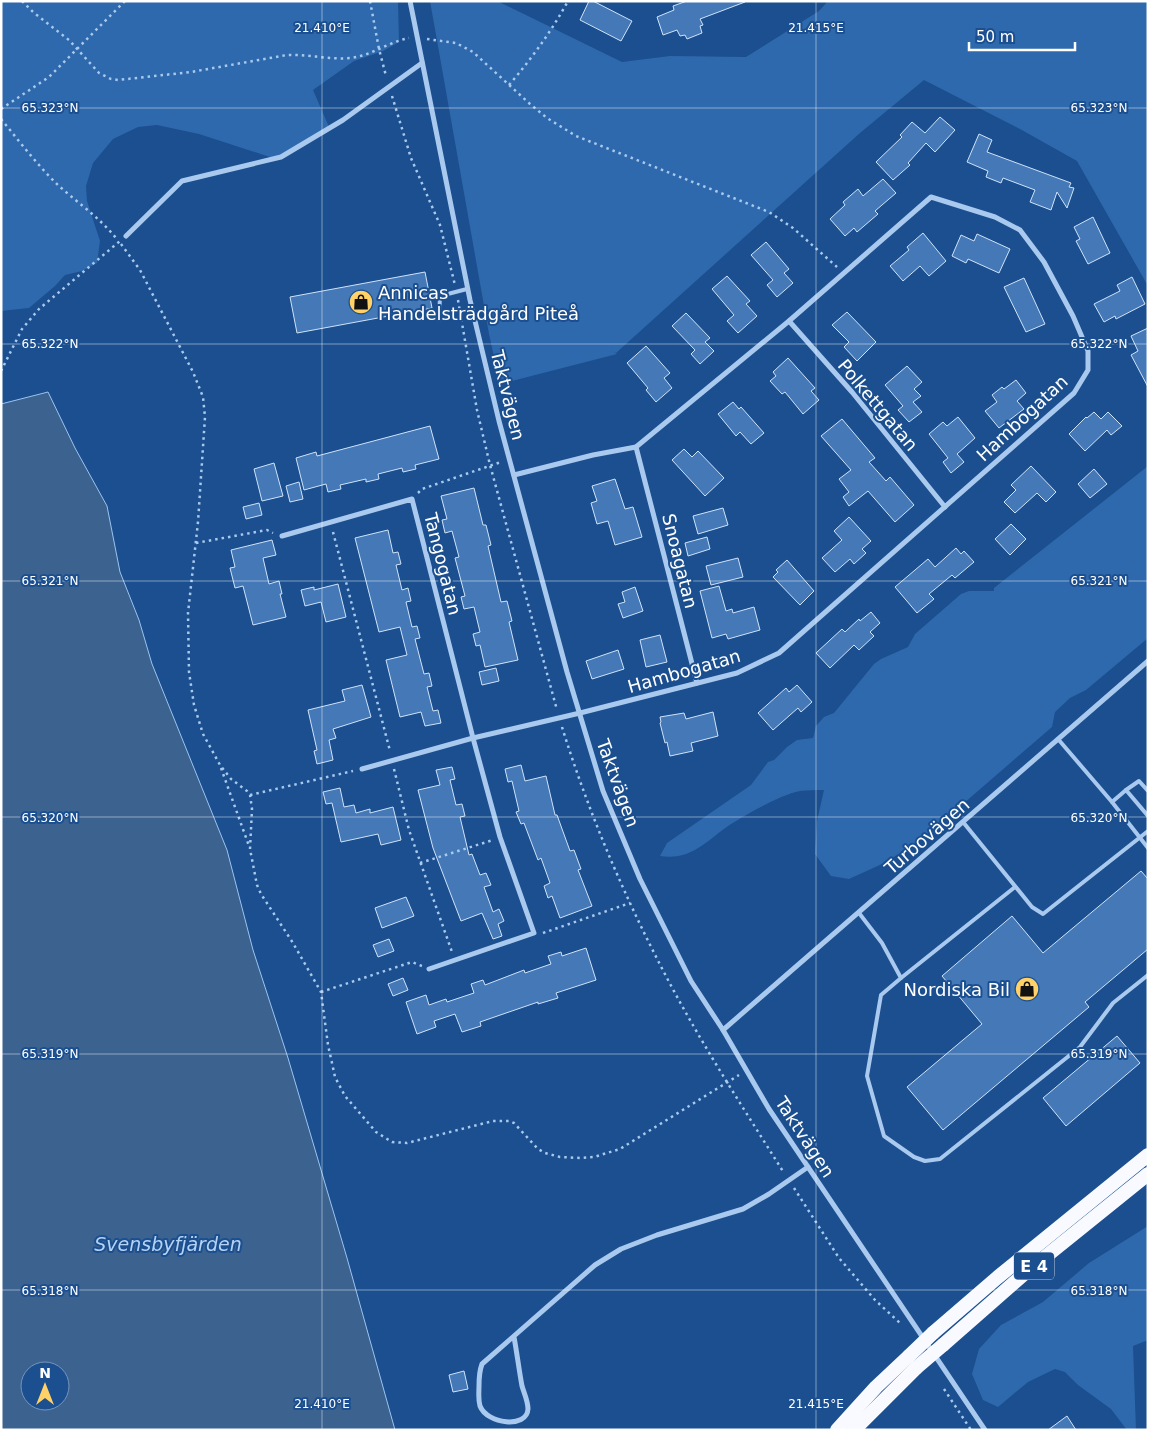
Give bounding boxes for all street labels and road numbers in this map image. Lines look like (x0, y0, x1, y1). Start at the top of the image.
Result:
street label: Taktvägen (486, 347, 529, 442)
street label: Polkettgatan (834, 355, 922, 455)
street label: Hambogatan (972, 371, 1072, 465)
street label: Tangogatan (420, 510, 466, 617)
street label: Snoagatan (658, 511, 702, 611)
street label: Hambogatan (625, 645, 743, 697)
street label: Taktvägen (592, 735, 644, 830)
street label: Turbovägen (880, 794, 974, 879)
street label: Taktvägen (771, 1092, 839, 1181)
road number: E 4 (1014, 1252, 1054, 1280)

